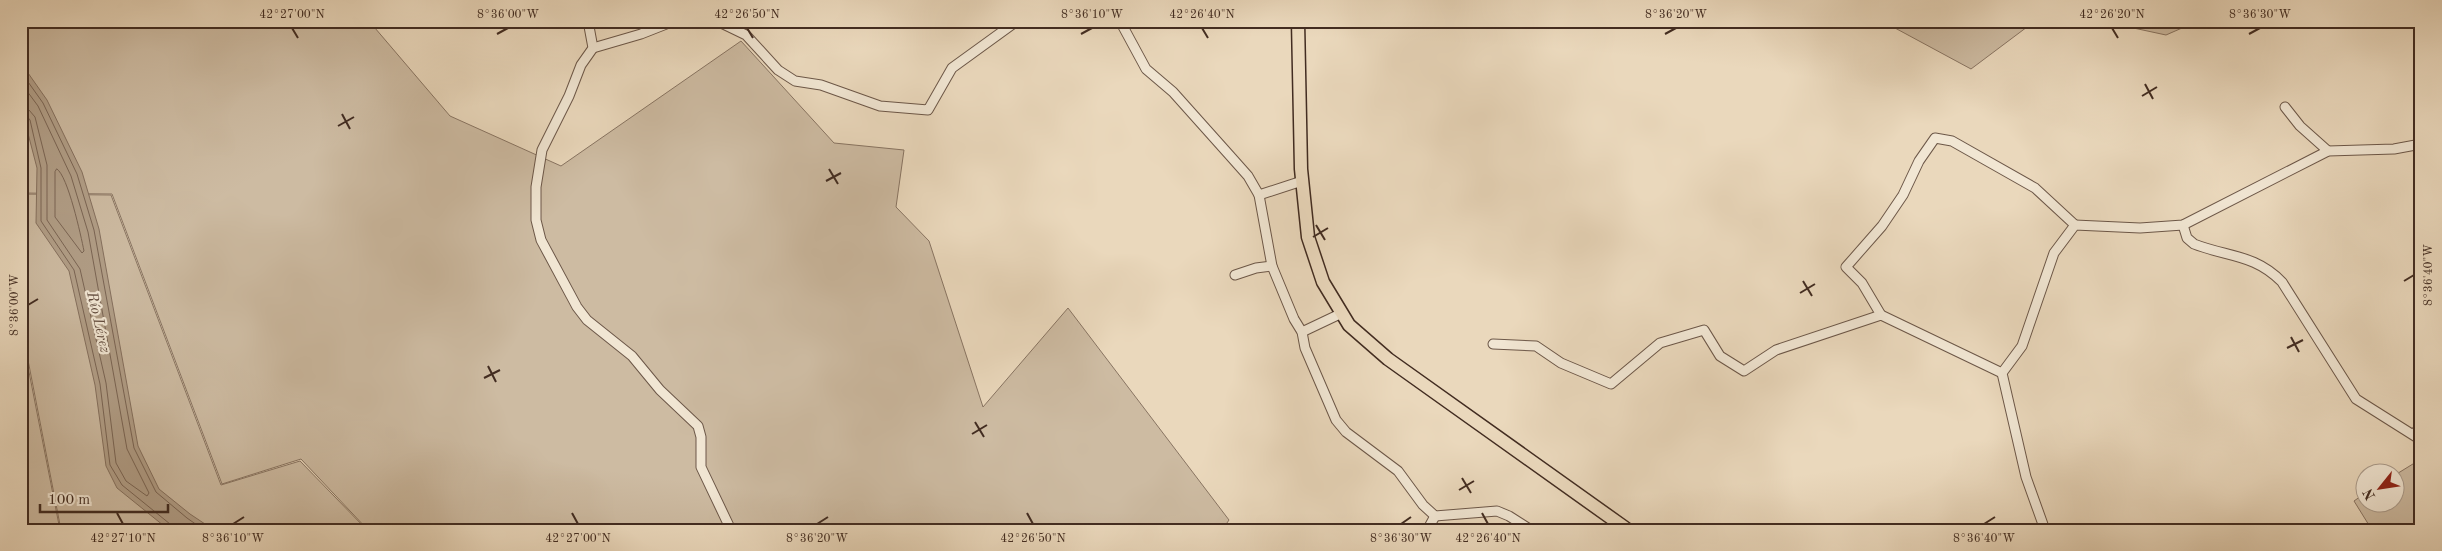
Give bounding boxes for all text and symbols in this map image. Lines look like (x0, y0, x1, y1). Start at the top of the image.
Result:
text: 42°26'50"N (714, 8, 780, 21)
text: 42°27'00"N (259, 9, 325, 21)
text: 8°36'00"W (477, 9, 539, 21)
text: 8°36'10"W (1061, 9, 1123, 21)
text: 42°26'40"N (1169, 9, 1235, 21)
text: 8°36'20"W (1645, 9, 1707, 21)
text: 42°26'20"N (2079, 9, 2145, 21)
text: 8°36'30"W (2229, 9, 2291, 21)
text: 8°36'40"W (2423, 244, 2435, 306)
text: 8°36'00"W (9, 274, 21, 336)
water label: Río Lérez (83, 289, 112, 355)
north arrow (2354, 464, 2404, 514)
scale bar (40, 481, 168, 513)
text: N (2361, 486, 2378, 502)
text: 100 m (48, 493, 90, 508)
text: 42°26'50"N (1000, 532, 1066, 545)
text: 42°27'10"N (90, 533, 156, 545)
text: 8°36'10"W (202, 533, 264, 545)
text: 42°27'00"N (545, 533, 611, 545)
text: 8°36'20"W (786, 533, 848, 545)
text: 8°36'30"W (1370, 533, 1432, 545)
text: 42°26'40"N (1455, 533, 1521, 545)
text: 8°36'40"W (1953, 533, 2015, 545)

